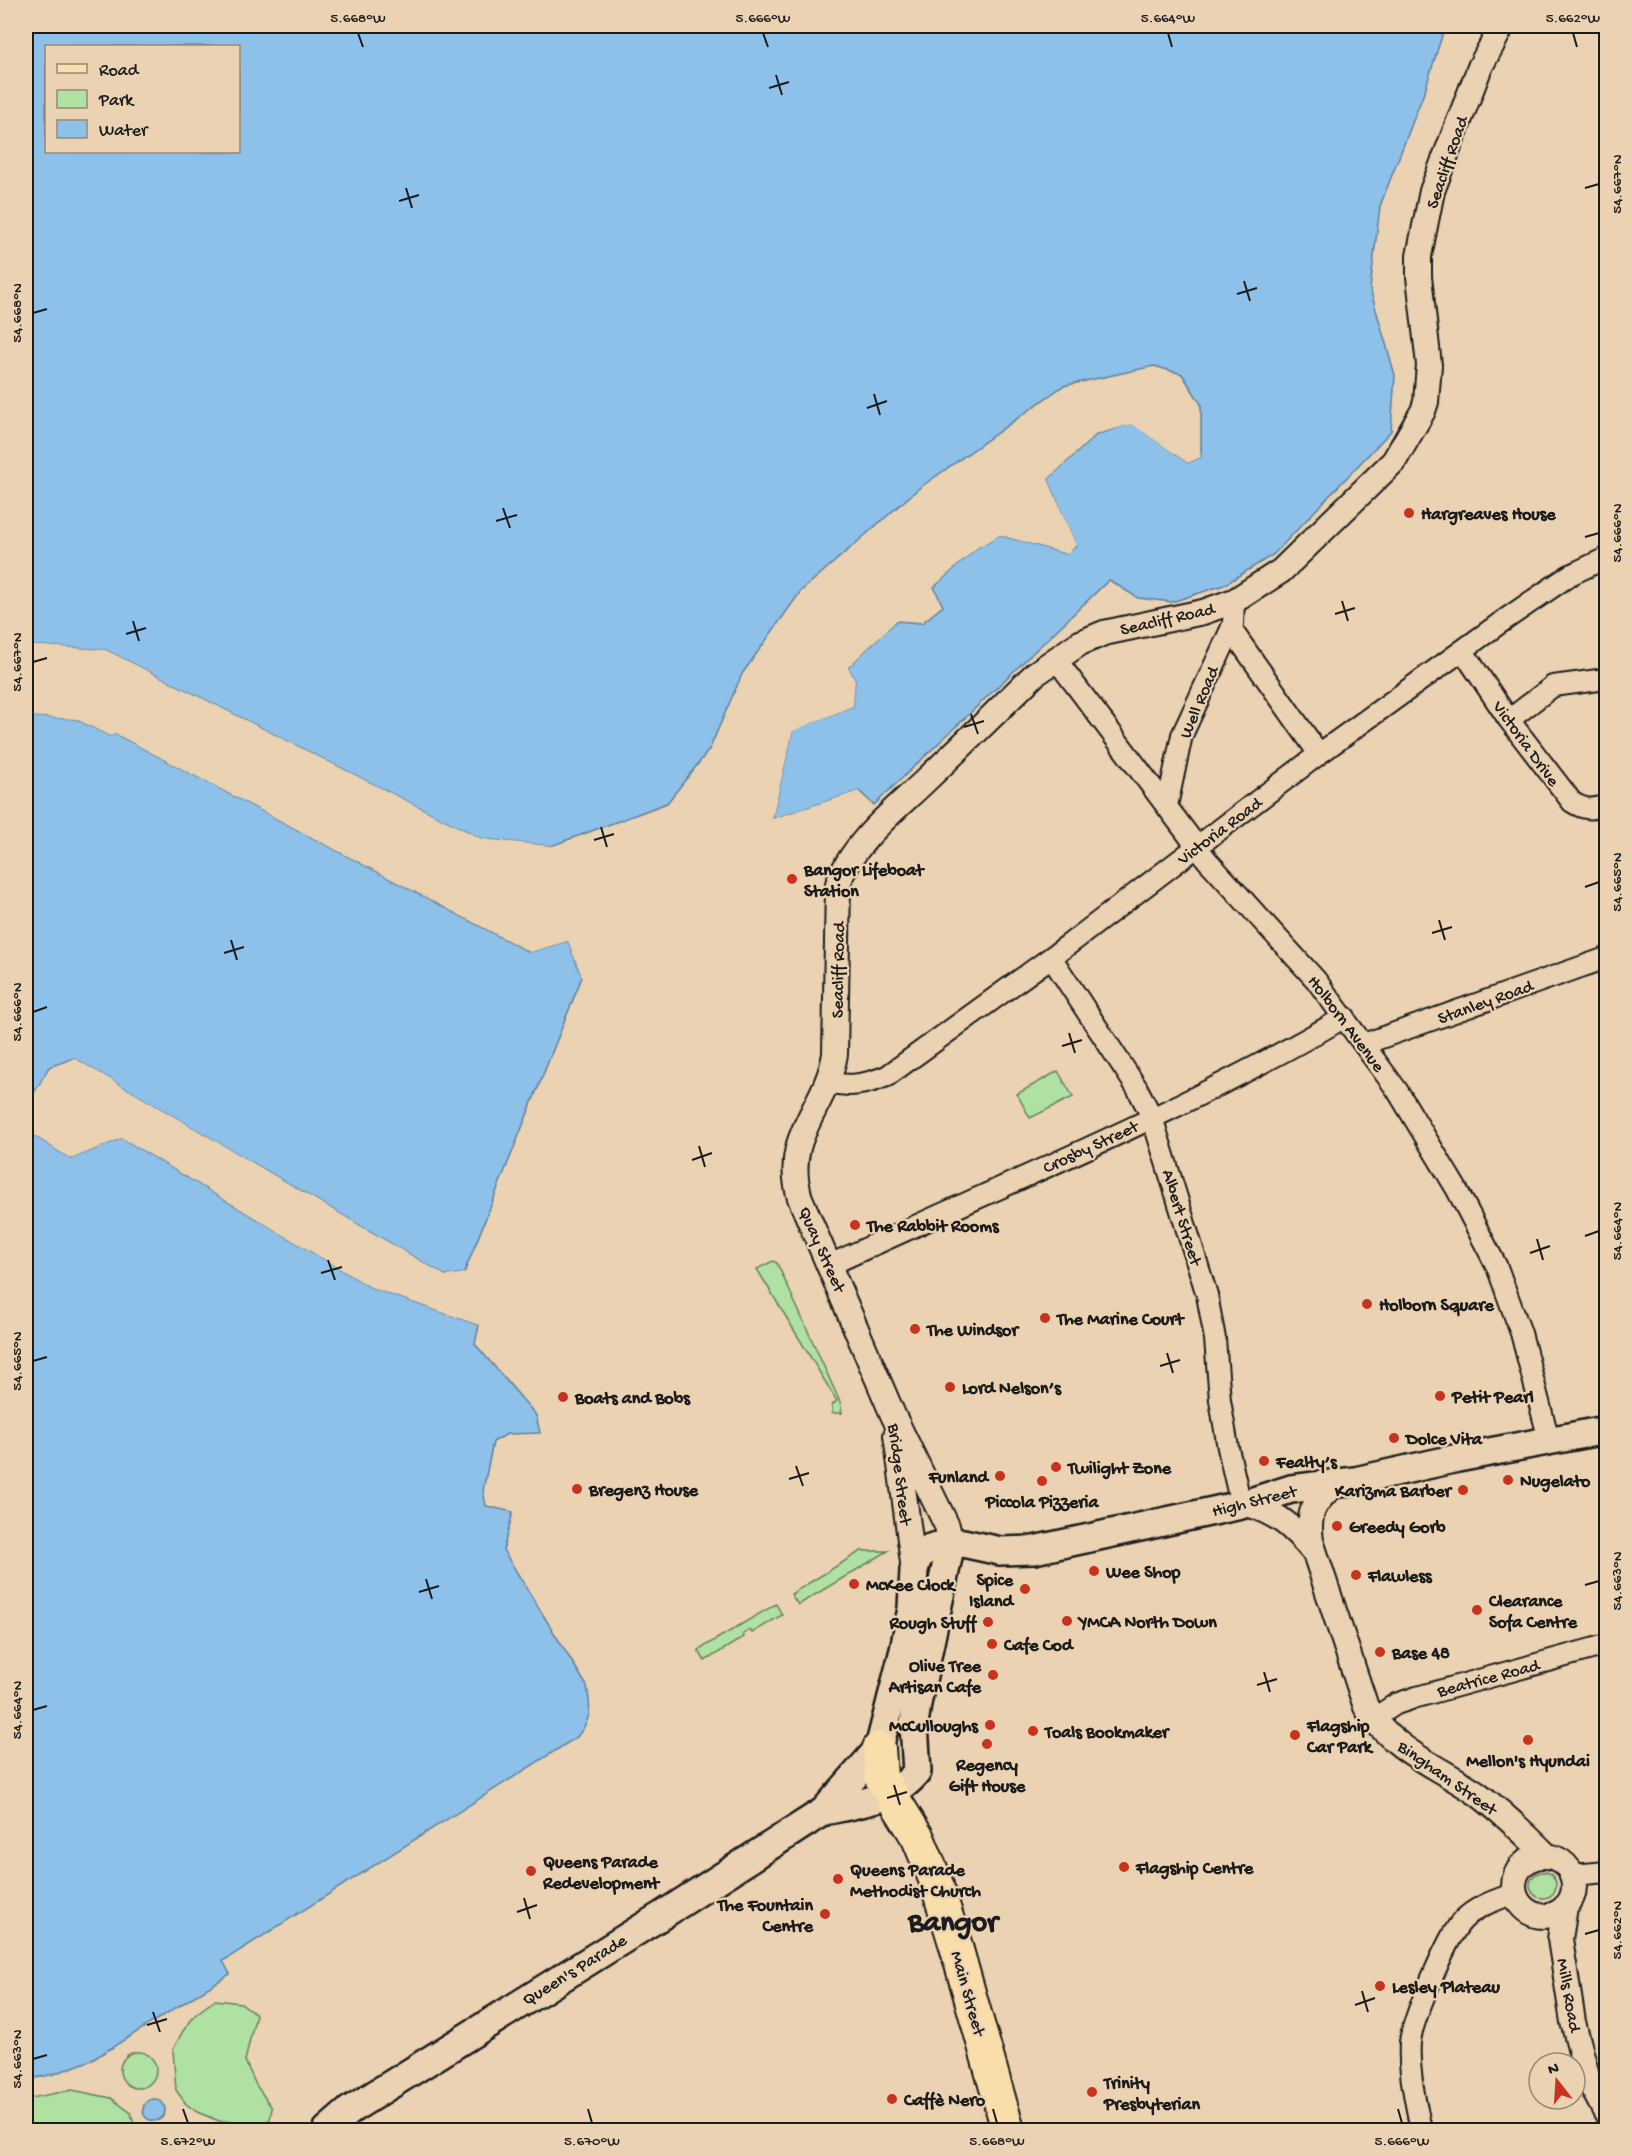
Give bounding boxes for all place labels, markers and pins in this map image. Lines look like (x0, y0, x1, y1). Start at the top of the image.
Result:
place label: Hargreaves House (1421, 505, 1556, 526)
marker: Hargreaves House (1402, 506, 1416, 520)
place label: Bangor Lifeboat Station (803, 861, 925, 903)
marker: Bangor Lifeboat Station (785, 872, 799, 886)
place label: The Rabbit Rooms (865, 1217, 1000, 1238)
marker: The Rabbit Rooms (848, 1218, 862, 1232)
place label: Holborn Square (1379, 1296, 1495, 1317)
marker: Holborn Square (1360, 1297, 1374, 1311)
place label: The Marine Court (1055, 1310, 1185, 1331)
marker: The Marine Court (1038, 1311, 1052, 1325)
place label: The Windsor (925, 1321, 1020, 1342)
marker: The Windsor (908, 1322, 922, 1336)
place label: Lord Nelson’s (962, 1379, 1062, 1400)
marker: Lord Nelson’s (943, 1380, 957, 1394)
place label: Petit Pearl (1451, 1388, 1534, 1409)
place label: Boats and Bobs (574, 1389, 691, 1410)
marker: Petit Pearl (1433, 1389, 1447, 1403)
marker: Boats and Bobs (556, 1390, 570, 1404)
place label: Dolce Vita (1404, 1430, 1483, 1451)
marker: Dolce Vita (1387, 1431, 1401, 1445)
place label: Fealty’s (1275, 1453, 1338, 1474)
marker: Fealty’s (1257, 1454, 1271, 1468)
place label: Twilight Zone (1066, 1459, 1172, 1480)
marker: Twilight Zone (1049, 1460, 1063, 1474)
place label: Funland (928, 1468, 990, 1489)
marker: Funland (993, 1469, 1007, 1483)
place label: Nugelato (1520, 1472, 1591, 1493)
marker: Nugelato (1501, 1473, 1515, 1487)
marker: Piccola Pizzeria (1035, 1474, 1049, 1488)
place label: Bregenz House (588, 1481, 699, 1502)
marker: Bregenz House (570, 1482, 584, 1496)
place label: Karizma Barber (1334, 1482, 1454, 1503)
marker: Karizma Barber (1456, 1483, 1470, 1497)
place label: Piccola Pizzeria (985, 1493, 1099, 1514)
place label: Greedy Gorb (1349, 1518, 1446, 1539)
marker: Greedy Gorb (1330, 1519, 1344, 1533)
place label: Wee Shop (1105, 1563, 1181, 1584)
marker: Wee Shop (1087, 1564, 1101, 1578)
place label: Flawless (1367, 1567, 1433, 1588)
marker: Flawless (1349, 1568, 1363, 1582)
place label: Spice Island (969, 1571, 1015, 1613)
place label: McKee Clock (866, 1576, 957, 1597)
marker: McKee Clock (847, 1577, 861, 1591)
marker: Spice Island (1018, 1582, 1032, 1596)
place label: Clearance Sofa Centre (1488, 1592, 1578, 1634)
marker: Clearance Sofa Centre (1470, 1603, 1484, 1617)
place label: YMCA North Down (1077, 1613, 1217, 1634)
place label: Rough Stuff (888, 1614, 977, 1635)
marker: YMCA North Down (1060, 1614, 1074, 1628)
marker: Rough Stuff (981, 1615, 995, 1629)
place label: Cafe Cod (1003, 1636, 1075, 1657)
marker: Cafe Cod (985, 1637, 999, 1651)
place label: Base 48 (1391, 1644, 1450, 1665)
marker: Base 48 (1373, 1645, 1387, 1659)
place label: Olive Tree Artisan Cafe (888, 1657, 982, 1699)
marker: Olive Tree Artisan Cafe (986, 1668, 1000, 1682)
place label: McCulloughs (889, 1717, 979, 1738)
place label: Flagship Car Park (1306, 1717, 1374, 1759)
marker: McCulloughs (983, 1718, 997, 1732)
place label: Toals Bookmaker (1043, 1723, 1171, 1744)
marker: Toals Bookmaker (1026, 1724, 1040, 1738)
marker: Flagship Car Park (1288, 1728, 1302, 1742)
marker: Mellon's Hyundai (1521, 1733, 1535, 1747)
marker: Regency Gift House (980, 1737, 994, 1751)
place label: Mellon's Hyundai (1466, 1752, 1590, 1773)
place label: Regency Gift House (949, 1756, 1026, 1798)
place label: Queens Parade Redevelopment (542, 1853, 661, 1895)
place label: Flagship Centre (1135, 1859, 1254, 1880)
marker: Flagship Centre (1117, 1860, 1131, 1874)
place label: Queens Parade Methodist Church (850, 1861, 981, 1903)
marker: Queens Parade Redevelopment (524, 1864, 538, 1878)
marker: Queens Parade Methodist Church (831, 1872, 845, 1886)
place label: The Fountain Centre (715, 1896, 814, 1938)
marker: The Fountain Centre (818, 1907, 832, 1921)
place label: Lesley Plateau (1392, 1978, 1500, 1999)
marker: Lesley Plateau (1373, 1979, 1387, 1993)
place label: Trinity Presbyterian (1102, 2074, 1200, 2116)
marker: Trinity Presbyterian (1085, 2085, 1099, 2099)
place label: Caffè Nero (903, 2091, 986, 2112)
marker: Caffè Nero (885, 2092, 899, 2106)

